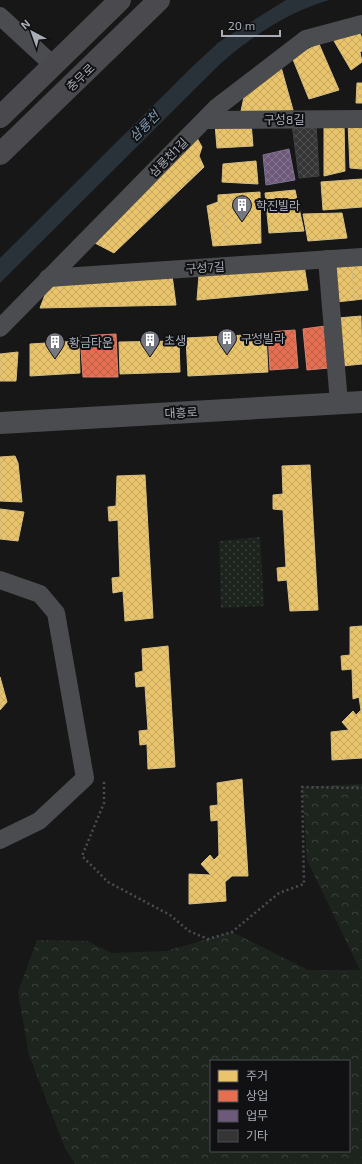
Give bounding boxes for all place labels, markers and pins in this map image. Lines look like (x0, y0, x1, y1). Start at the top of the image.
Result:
building icon: 학진빌라 (231, 194, 253, 222)
place label: 학진빌라 (256, 198, 300, 212)
building icon: 구성빌라 (216, 327, 238, 355)
building icon: 초생 (139, 329, 161, 357)
building icon: 황금타운 (44, 331, 66, 359)
place label: 구성빌라 (241, 331, 285, 345)
place label: 초생 (164, 333, 186, 347)
place label: 황금타운 (69, 335, 113, 349)

